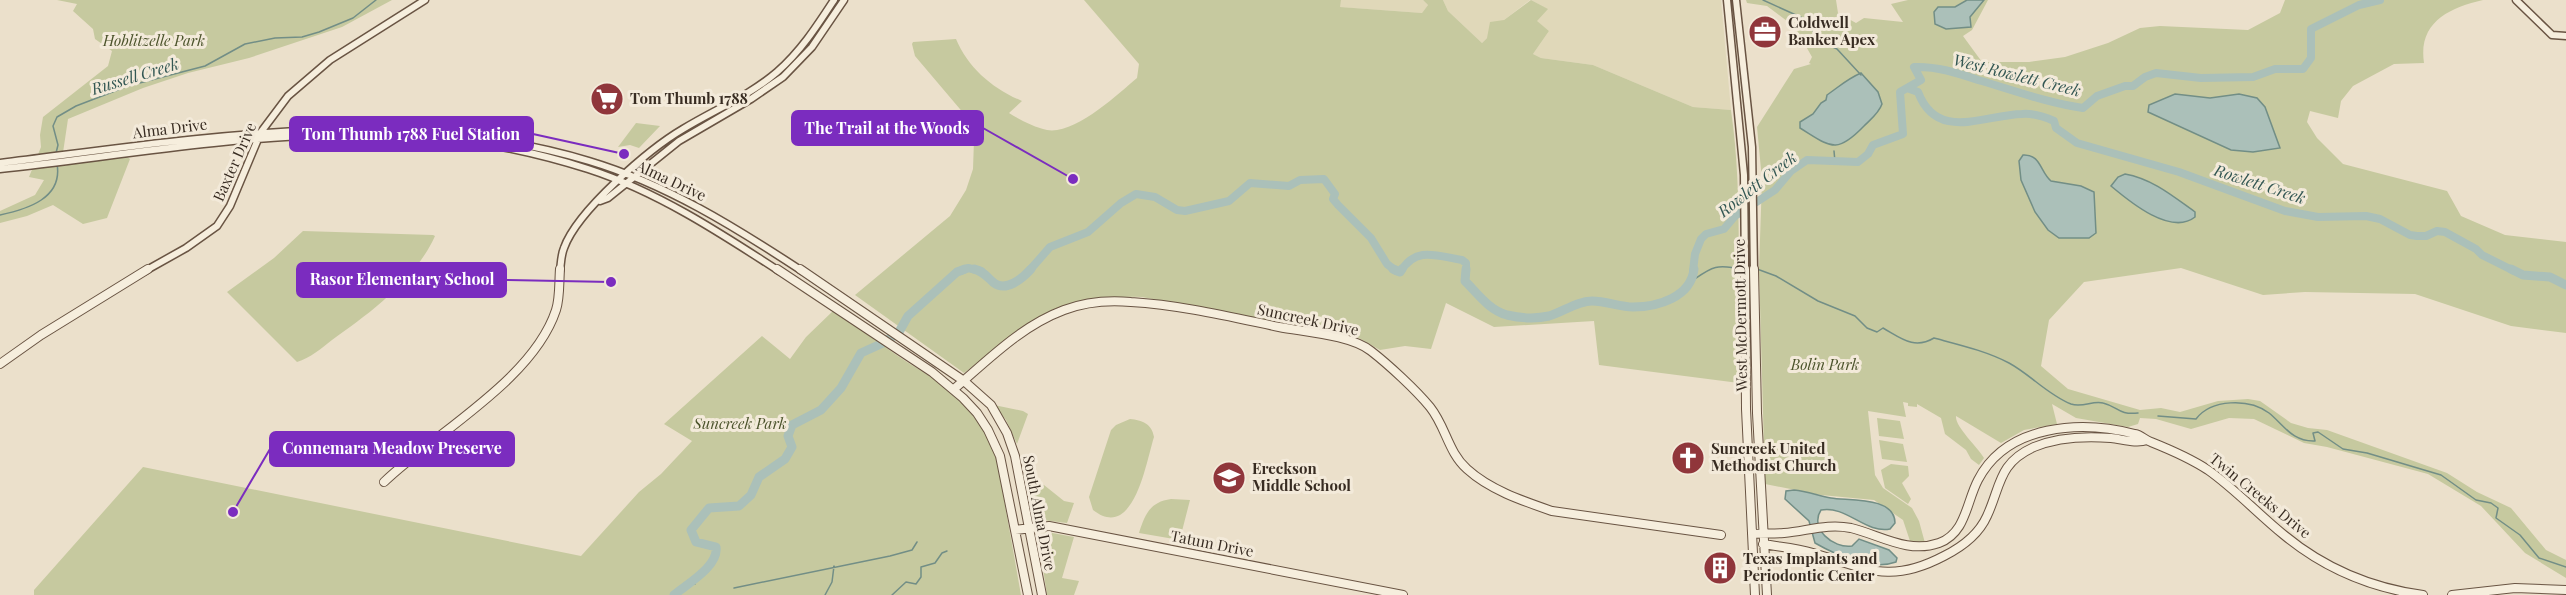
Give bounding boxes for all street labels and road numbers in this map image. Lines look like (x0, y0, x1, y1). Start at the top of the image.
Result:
street label: Alma Drive (131, 114, 208, 143)
street label: Baxter Drive (208, 119, 260, 204)
street label: Alma Drive (632, 155, 710, 205)
street label: West McDermott Drive (1729, 239, 1751, 392)
street label: Suncreek Drive (1256, 299, 1361, 340)
street label: Twin Creeks Drive (2206, 448, 2316, 542)
street label: South Alma Drive (1019, 453, 1061, 572)
street label: Tatum Drive (1169, 525, 1256, 561)

